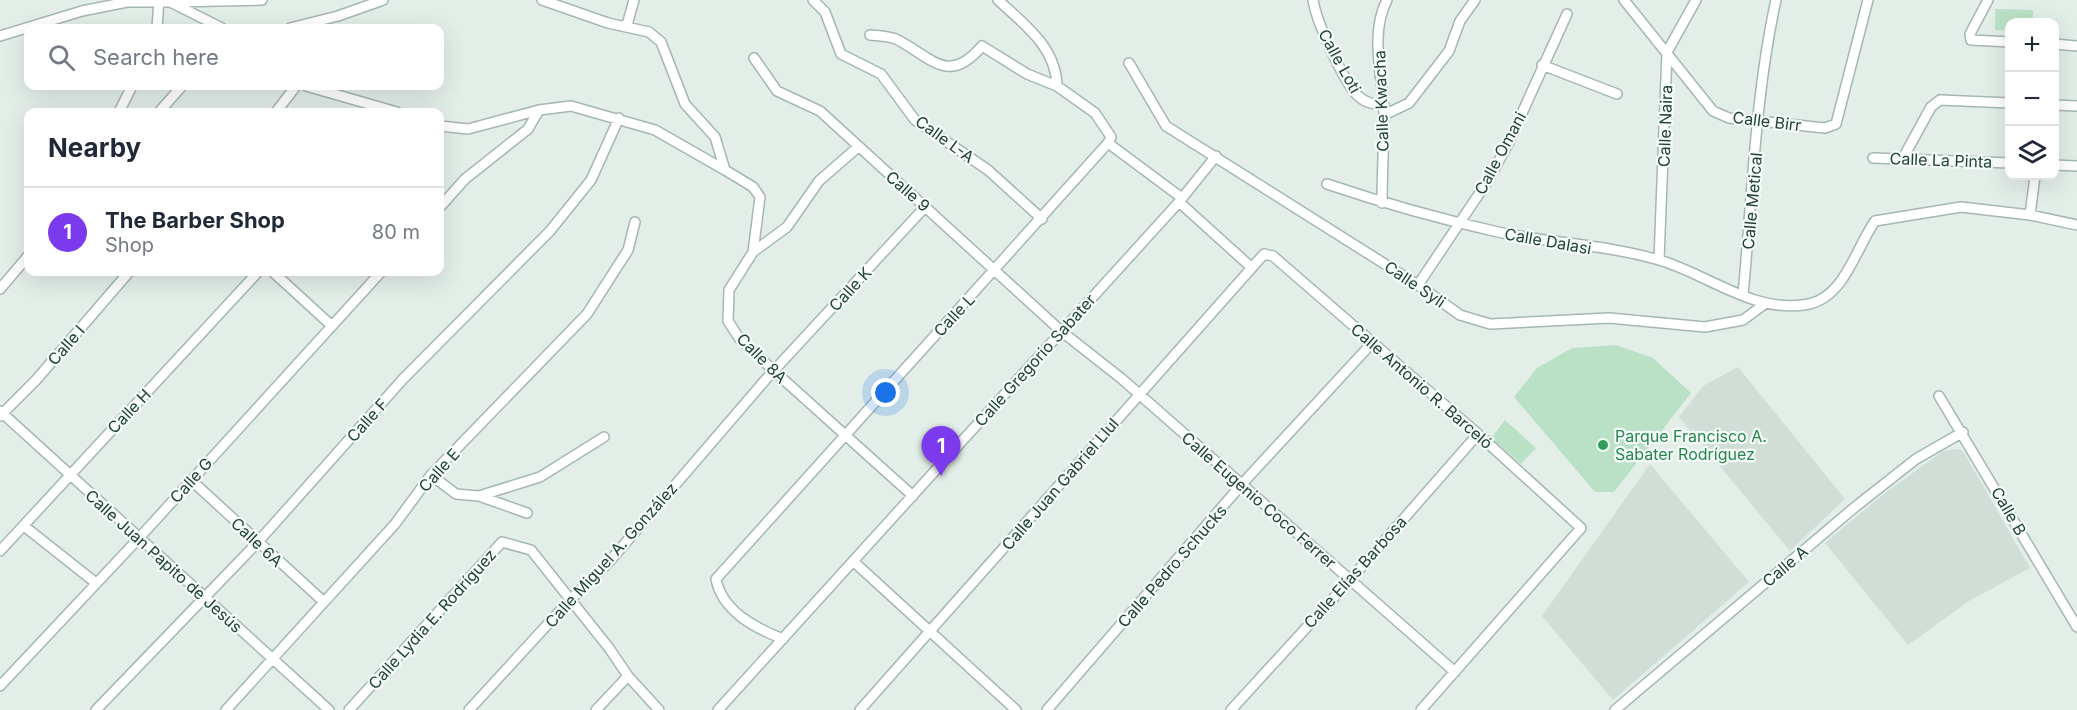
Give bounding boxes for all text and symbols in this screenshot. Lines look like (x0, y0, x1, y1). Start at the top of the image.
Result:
map controls (2005, 18, 2059, 180)
button: + (2005, 18, 2059, 72)
search box (24, 24, 444, 90)
street label: Calle Loti (1314, 26, 1366, 96)
icon: search (45, 41, 78, 74)
text: Search here (93, 44, 219, 70)
street label: Calle Kwacha (1369, 50, 1393, 152)
button: − (2005, 72, 2059, 126)
street label: Calle Naira (1654, 85, 1676, 167)
street label: Calle Birr (1732, 107, 1802, 135)
street label: Calle Omani (1470, 108, 1530, 198)
street label: Calle L-A (912, 111, 978, 167)
button: layers (2005, 126, 2059, 180)
text: Nearby (48, 132, 141, 163)
street label: Calle La Pinta (1889, 148, 1993, 172)
street label: Calle Metical (1738, 152, 1766, 250)
street label: Calle 9 (882, 166, 934, 216)
text: The Barber Shop (105, 207, 285, 233)
text: 1 (63, 220, 72, 244)
text: 80 m (372, 220, 420, 244)
street label: Calle Dalasi (1503, 224, 1593, 258)
text: Shop (105, 233, 154, 257)
street label: Calle Syli (1381, 256, 1449, 312)
street label: Calle K (825, 263, 876, 315)
street label: Calle L (929, 289, 979, 341)
street label: Calle Gregorio Sabater (970, 290, 1100, 430)
street label: Calle Antonio R. Barceló (1347, 319, 1497, 453)
street label: Calle I (43, 321, 89, 369)
street label: Calle 8A (733, 329, 791, 387)
your location (871, 378, 900, 407)
street label: Calle H (103, 385, 155, 437)
street label: Calle F (342, 394, 392, 446)
street label: Calle Juan Gabriel Llul (997, 414, 1123, 554)
pin: 1 (922, 426, 960, 476)
place label: Parque Francisco A. Sabater Rodríguez (1615, 426, 1767, 464)
street label: Calle Eugenio Coco Ferrer (1178, 428, 1340, 572)
marker: Parque Francisco A. Sabater Rodríguez (1596, 438, 1610, 452)
street label: Calle E (414, 444, 464, 496)
street label: Calle G (165, 453, 217, 507)
street label: Calle Miguel A. González (541, 478, 681, 632)
street label: Calle B (1987, 483, 2031, 539)
street label: Calle Juan Papito de Jesús (81, 485, 247, 637)
street label: Calle Pedro Schucks (1113, 501, 1231, 631)
street label: Calle Elías Barbosa (1299, 512, 1411, 632)
street label: Calle 6A (227, 513, 287, 571)
street label: Calle A (1758, 541, 1812, 591)
street label: Calle Lydia E. Rodríguez (364, 545, 500, 693)

